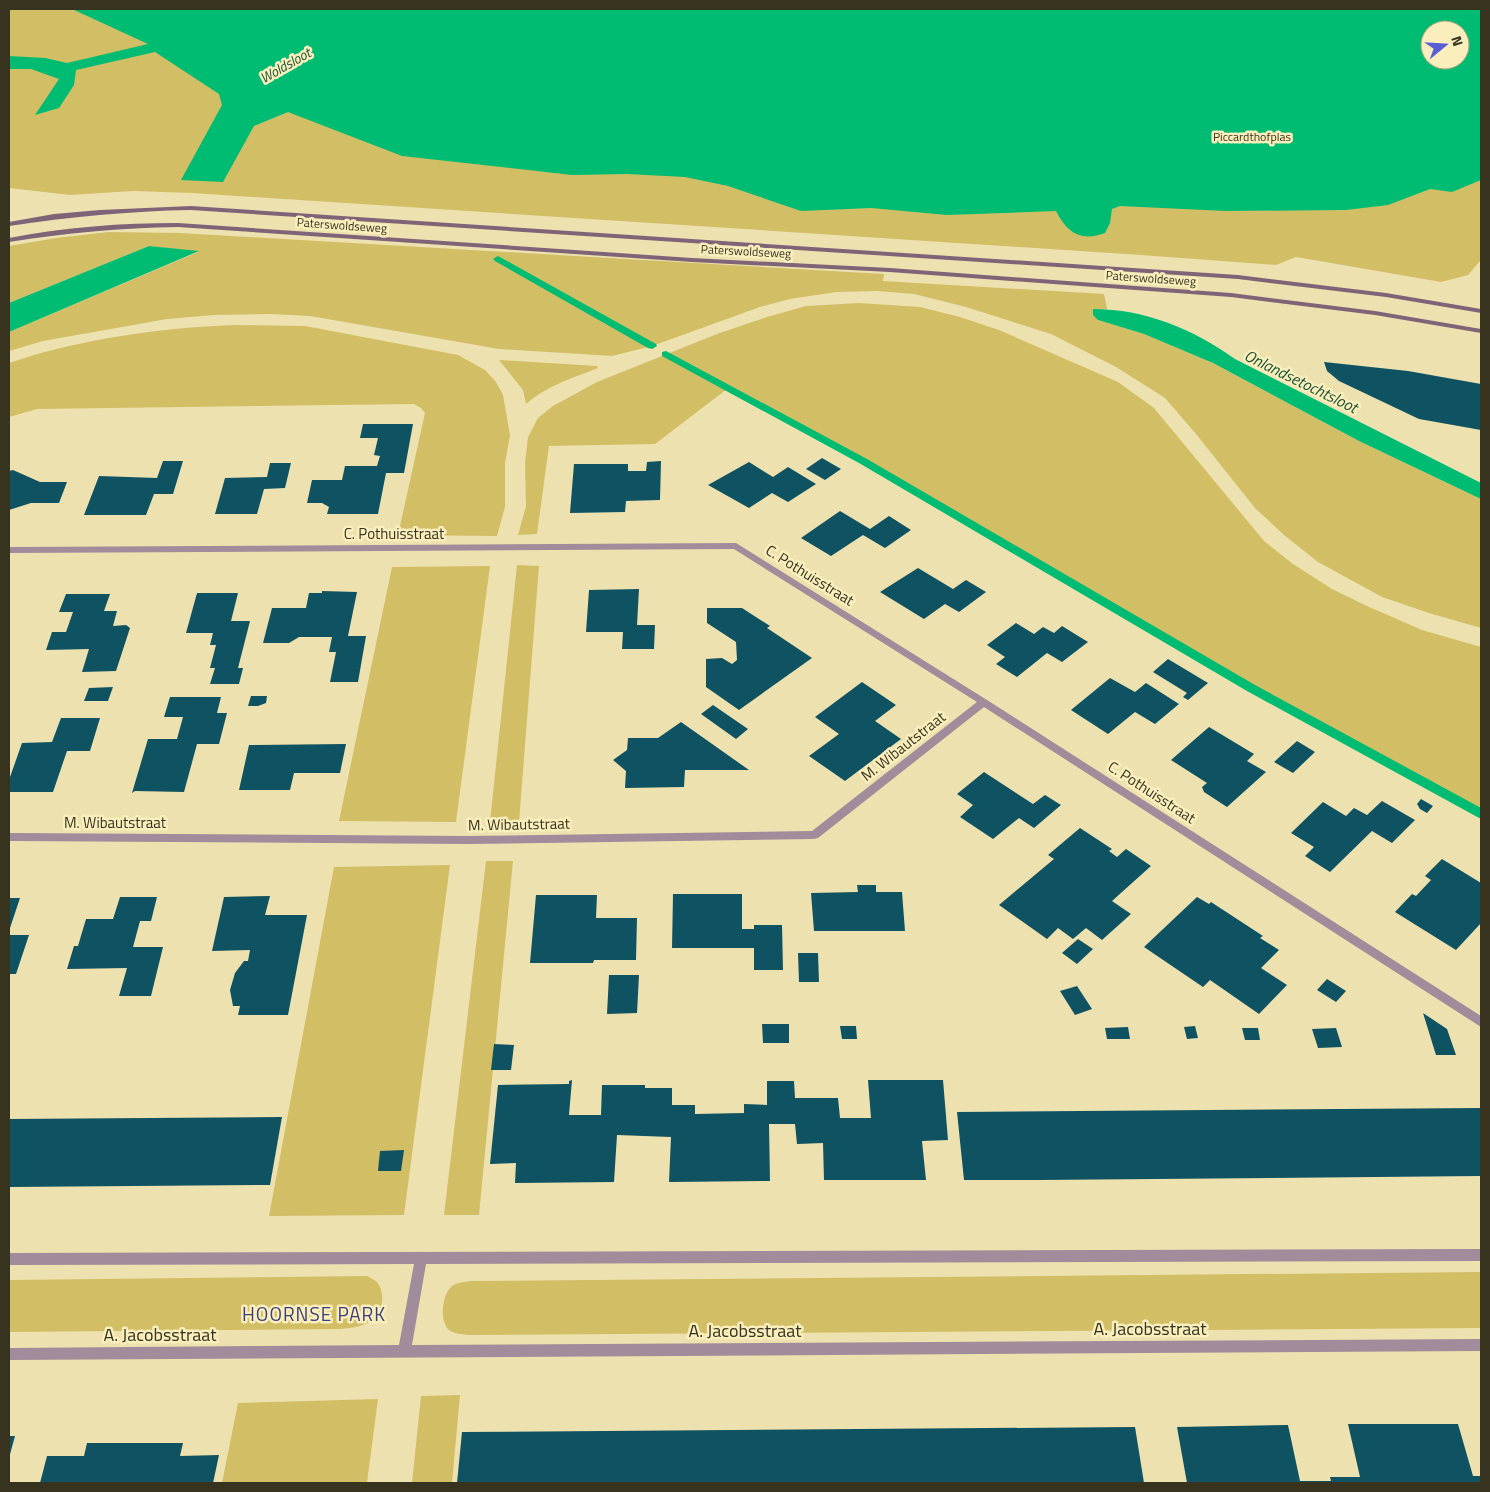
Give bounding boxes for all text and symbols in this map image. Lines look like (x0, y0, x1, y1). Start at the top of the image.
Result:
north arrow (1420, 20, 1470, 70)
text: N (1446, 33, 1469, 49)
water label: Woldsloot (256, 41, 316, 88)
park label: Piccardthofplas (1213, 127, 1291, 146)
street label: Paterswoldseweg (296, 212, 388, 238)
street label: Paterswoldseweg (700, 239, 792, 263)
street label: Paterswoldseweg (1105, 265, 1197, 291)
water label: Onlandsetochtsloot (1240, 343, 1363, 420)
street label: C. Pothuisstraat (344, 522, 445, 545)
street label: C. Pothuisstraat (761, 539, 859, 612)
street label: M. Wibautstraat (856, 705, 951, 786)
street label: C. Pothuisstraat (1104, 755, 1201, 829)
street label: M. Wibautstraat (64, 811, 167, 834)
street label: M. Wibautstraat (468, 812, 571, 836)
district label: HOORNSE PARK (242, 1299, 386, 1328)
street label: A. Jacobsstraat (1093, 1315, 1207, 1342)
street label: A. Jacobsstraat (688, 1317, 802, 1344)
street label: A. Jacobsstraat (103, 1321, 217, 1348)

